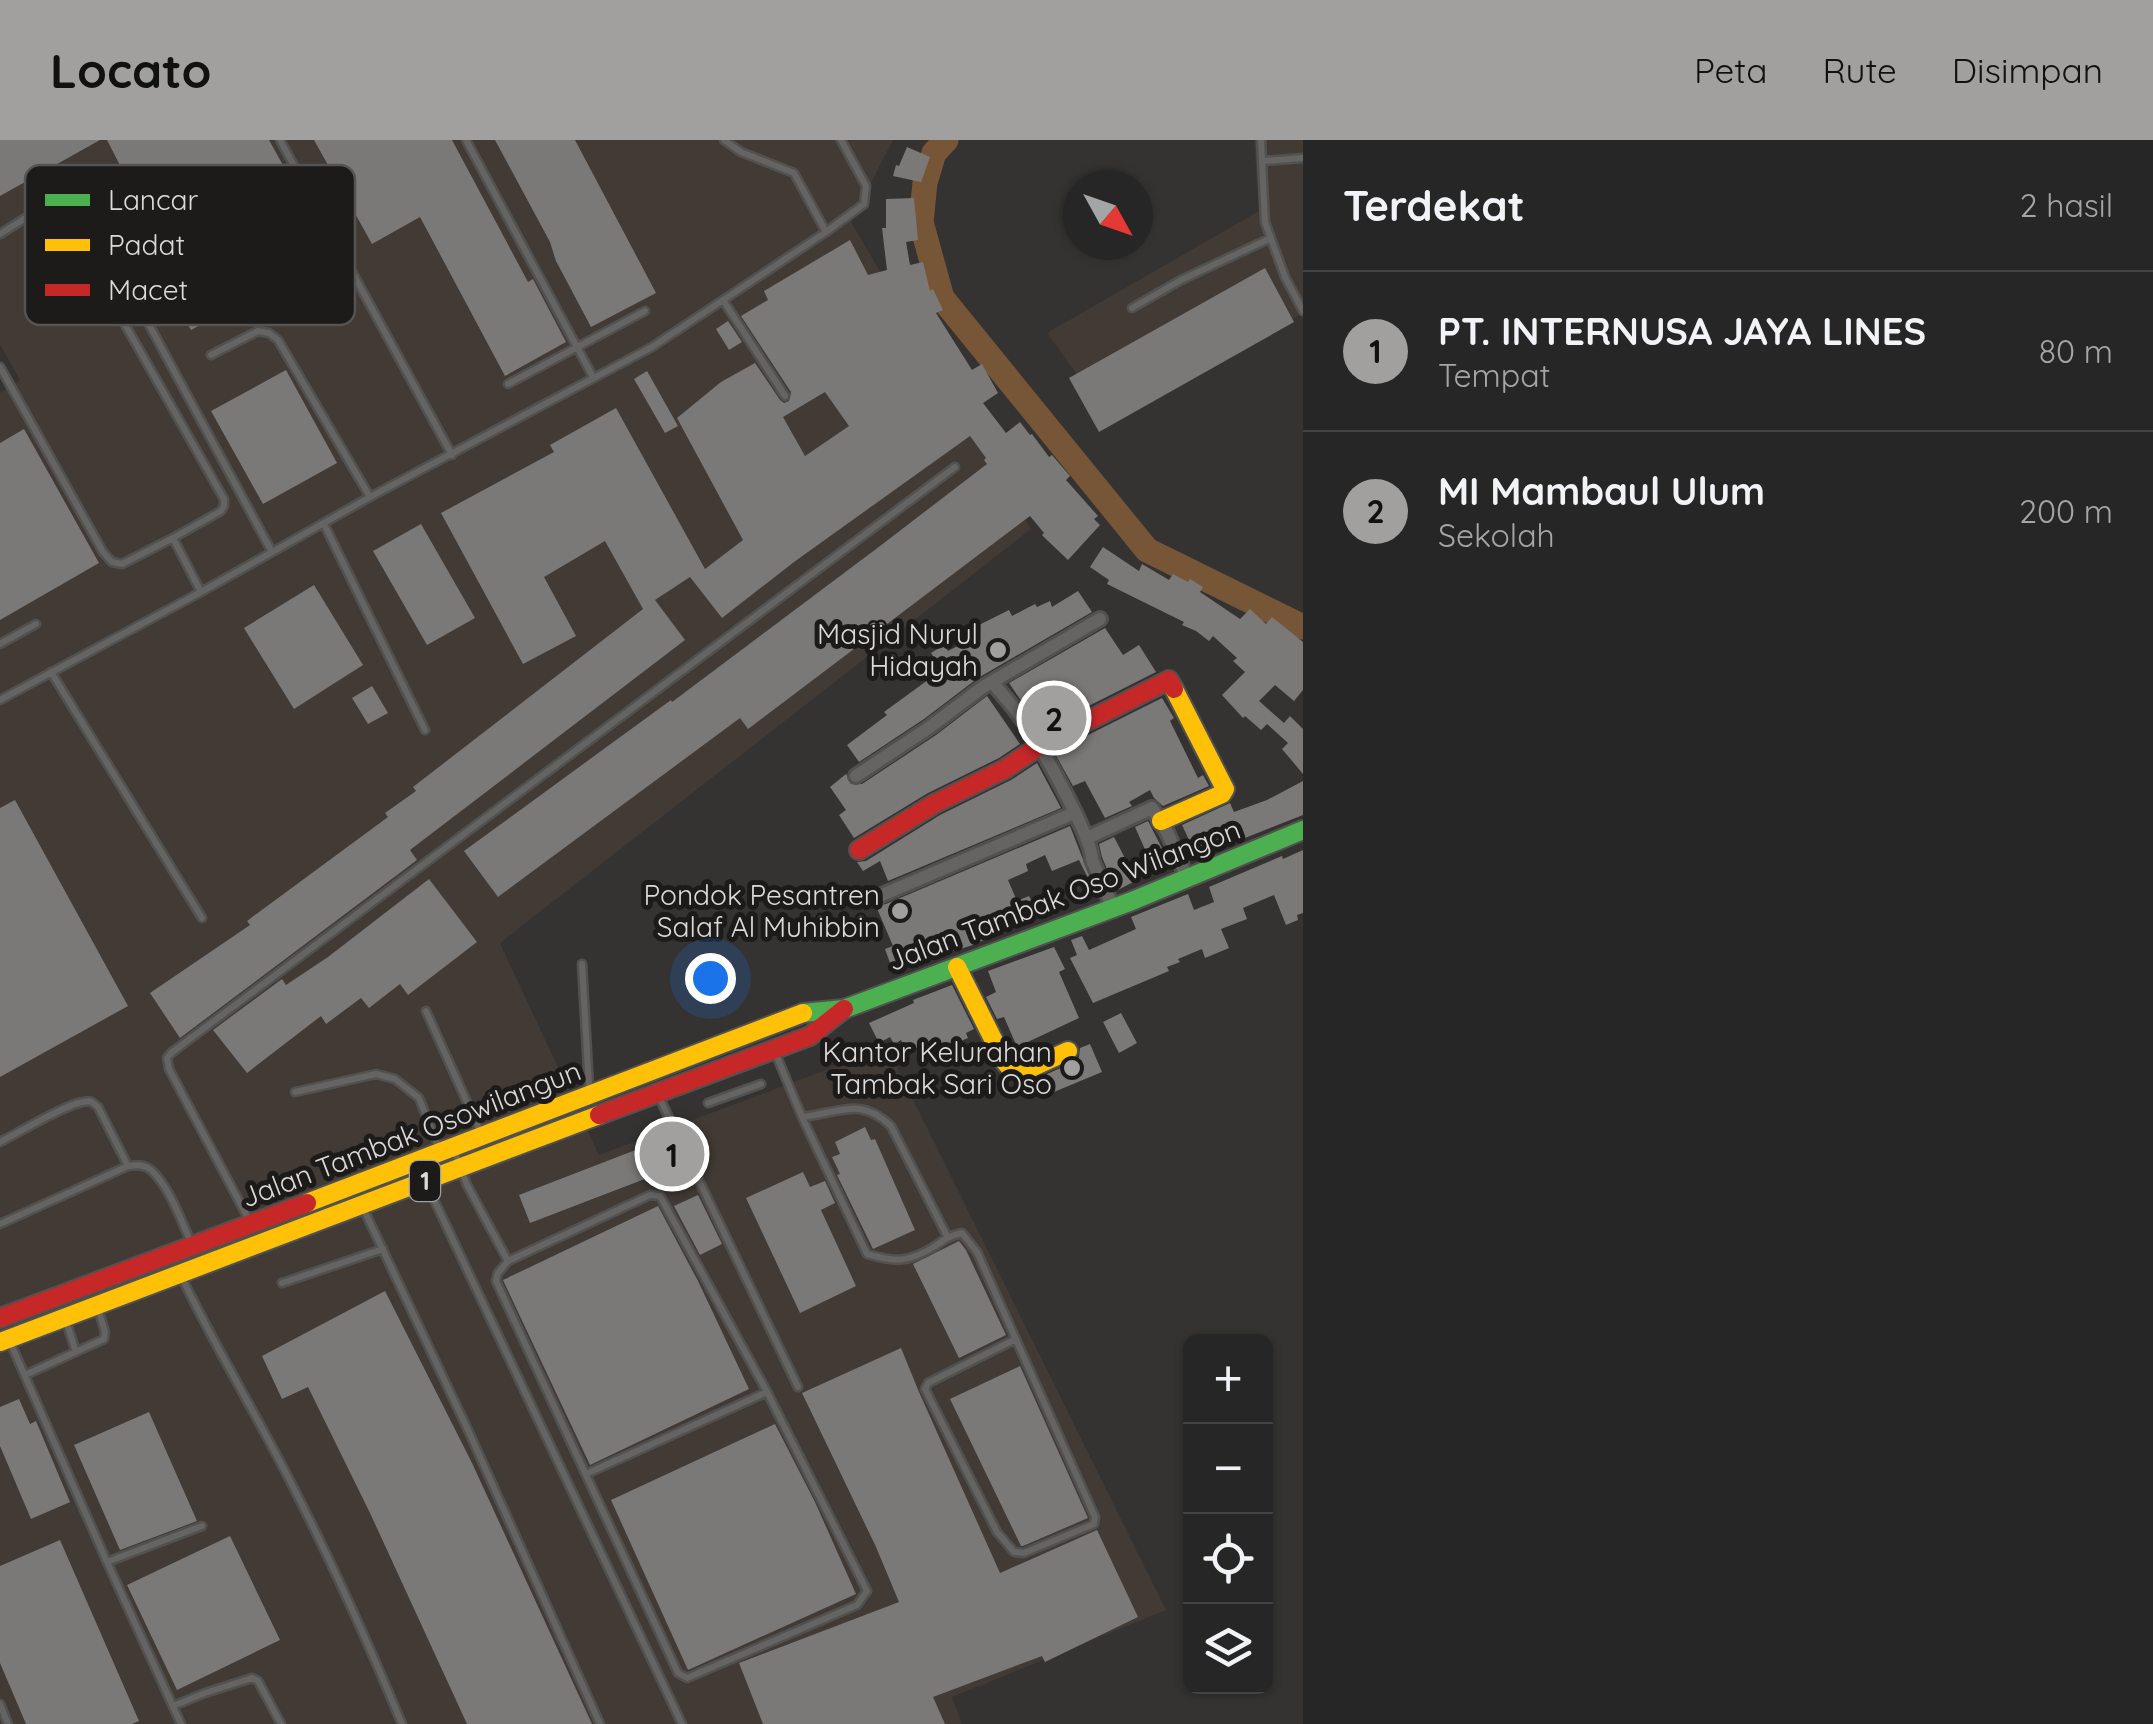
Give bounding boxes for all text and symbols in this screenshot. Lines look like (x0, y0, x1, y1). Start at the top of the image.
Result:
text: Locato (50, 40, 211, 100)
text: Peta (1694, 48, 1767, 92)
text: Rute (1822, 48, 1897, 92)
text: Disimpan (1952, 48, 2103, 92)
legend (25, 165, 355, 325)
north arrow (1063, 170, 1153, 260)
text: Terdekat (1343, 179, 1525, 232)
text: Lancar (108, 182, 199, 217)
text: 2 hasil (2020, 185, 2113, 225)
text: Padat (108, 227, 185, 262)
text: Macet (108, 272, 188, 307)
text: PT. INTERNUSA JAYA LINES (1438, 307, 1926, 355)
text: 1 (1369, 331, 1382, 371)
text: 80 m (2039, 331, 2113, 371)
text: Tempat (1438, 355, 1550, 395)
text: MI Mambaul Ulum (1438, 467, 1765, 515)
text: 2 (1366, 491, 1385, 531)
text: 200 m (2019, 491, 2113, 531)
text: Sekolah (1438, 515, 1555, 555)
place label: Masjid Nurul Hidayah (817, 616, 978, 683)
marker: Masjid Nurul Hidayah (987, 639, 1009, 661)
pin: 2 (1022, 680, 1086, 756)
street label: Jalan Tambak Oso Wilangon (882, 811, 1245, 978)
place label: Pondok Pesantren Salaf Al Muhibbin (644, 877, 880, 944)
marker: Pondok Pesantren Salaf Al Muhibbin (889, 900, 911, 922)
your location (685, 953, 736, 1004)
place label: Kantor Kelurahan Tambak Sari Oso (822, 1034, 1052, 1101)
street label: Jalan Tambak Osowilangun (236, 1053, 586, 1215)
marker: Kantor Kelurahan Tambak Sari Oso (1061, 1057, 1083, 1079)
pin: 1 (640, 1116, 704, 1192)
road number: 1 (410, 1161, 440, 1201)
map controls (1183, 1334, 1273, 1694)
button: + (1183, 1334, 1273, 1424)
button: − (1183, 1424, 1273, 1514)
button: locate (1183, 1514, 1273, 1604)
button: layers (1183, 1604, 1273, 1694)

